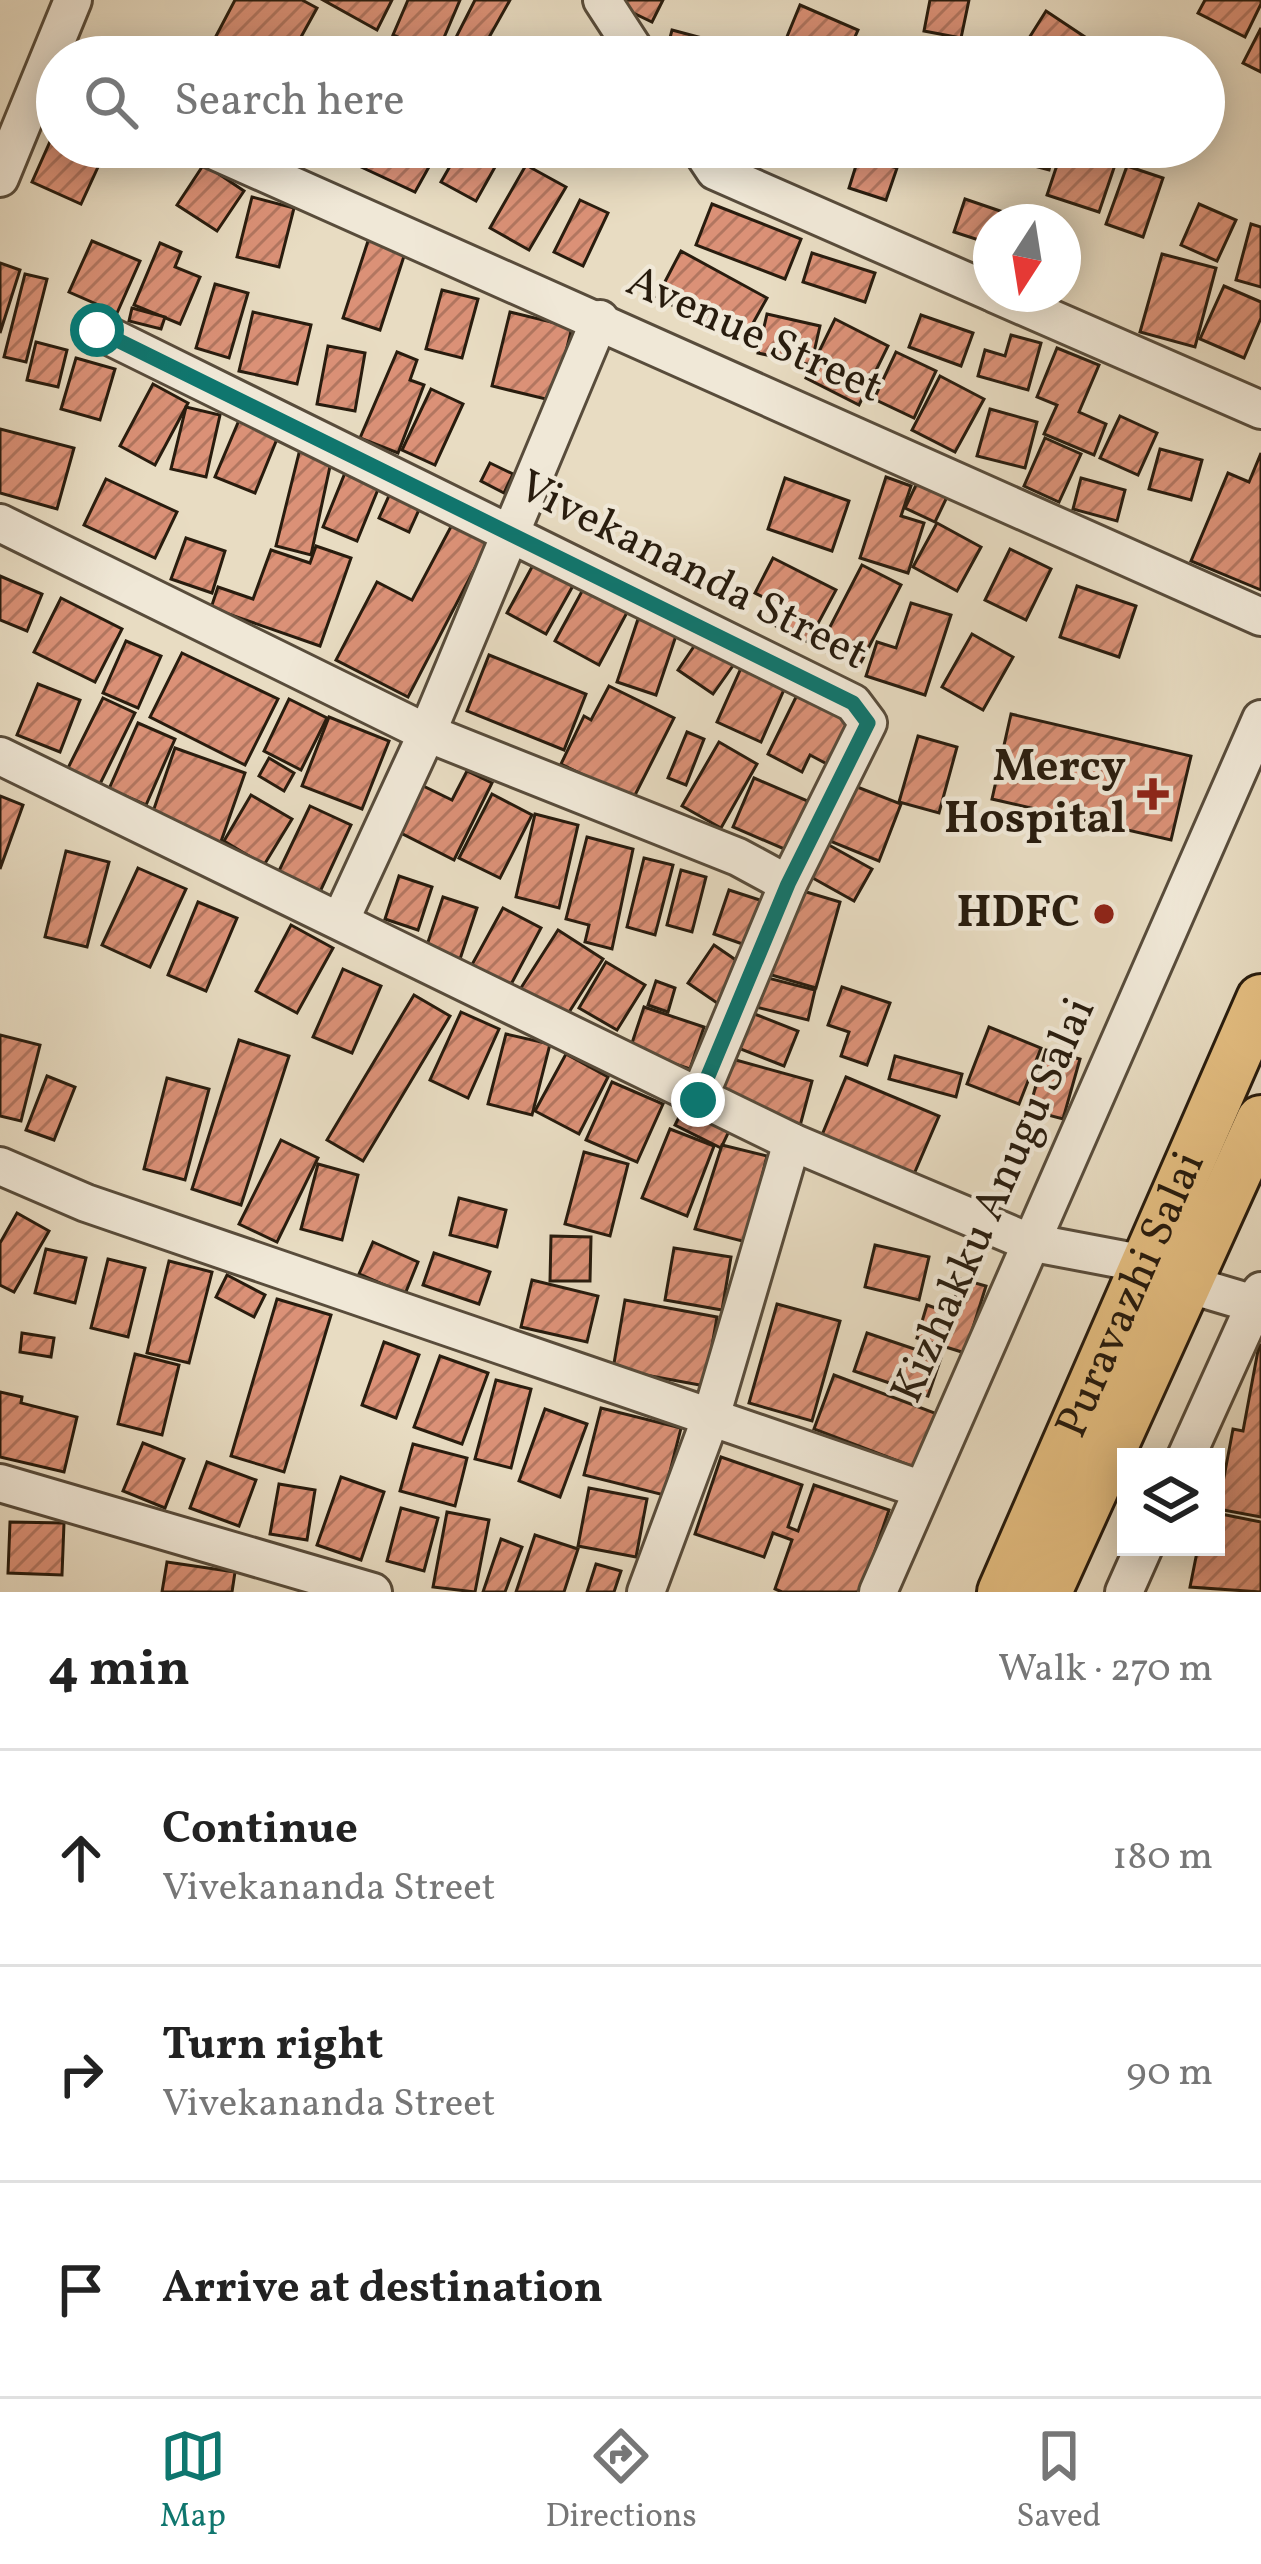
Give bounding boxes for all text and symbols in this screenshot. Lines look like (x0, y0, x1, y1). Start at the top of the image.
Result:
search box (36, 36, 1225, 168)
icon: search (78, 69, 144, 135)
text: Search here (174, 71, 405, 134)
north arrow (973, 204, 1081, 312)
street label: Avenue Street (616, 251, 892, 421)
route start (70, 303, 124, 357)
street label: Vivekananda Street (506, 457, 878, 687)
place label: Mercy Hospital (944, 737, 1126, 852)
marker: Mercy Hospital (1137, 778, 1169, 810)
place label: HDFC (956, 883, 1080, 946)
marker: HDFC (1091, 901, 1117, 927)
street label: Kizhakku Anugu Salai (877, 988, 1113, 1414)
route end (671, 1073, 725, 1127)
street label: Puravazhi Salai (1042, 1142, 1222, 1448)
map controls (1117, 1448, 1225, 1556)
button: layers (1117, 1448, 1225, 1556)
text: 4 min (48, 1635, 190, 1706)
text: Walk · 270 m (998, 1643, 1213, 1697)
text: Continue (162, 1799, 358, 1862)
icon: ahead (48, 1825, 114, 1891)
text: 180 m (1112, 1831, 1213, 1885)
text: Vivekananda Street (162, 1862, 495, 1916)
text: Turn right (162, 2015, 383, 2078)
icon: right (48, 2041, 114, 2107)
text: 90 m (1126, 2047, 1213, 2101)
text: Vivekananda Street (162, 2078, 495, 2132)
icon: arrive (48, 2257, 114, 2323)
text: Arrive at destination (162, 2258, 603, 2321)
tab: Map (160, 2423, 226, 2541)
tab: Directions (545, 2423, 697, 2541)
tab: Saved (1016, 2423, 1101, 2541)

